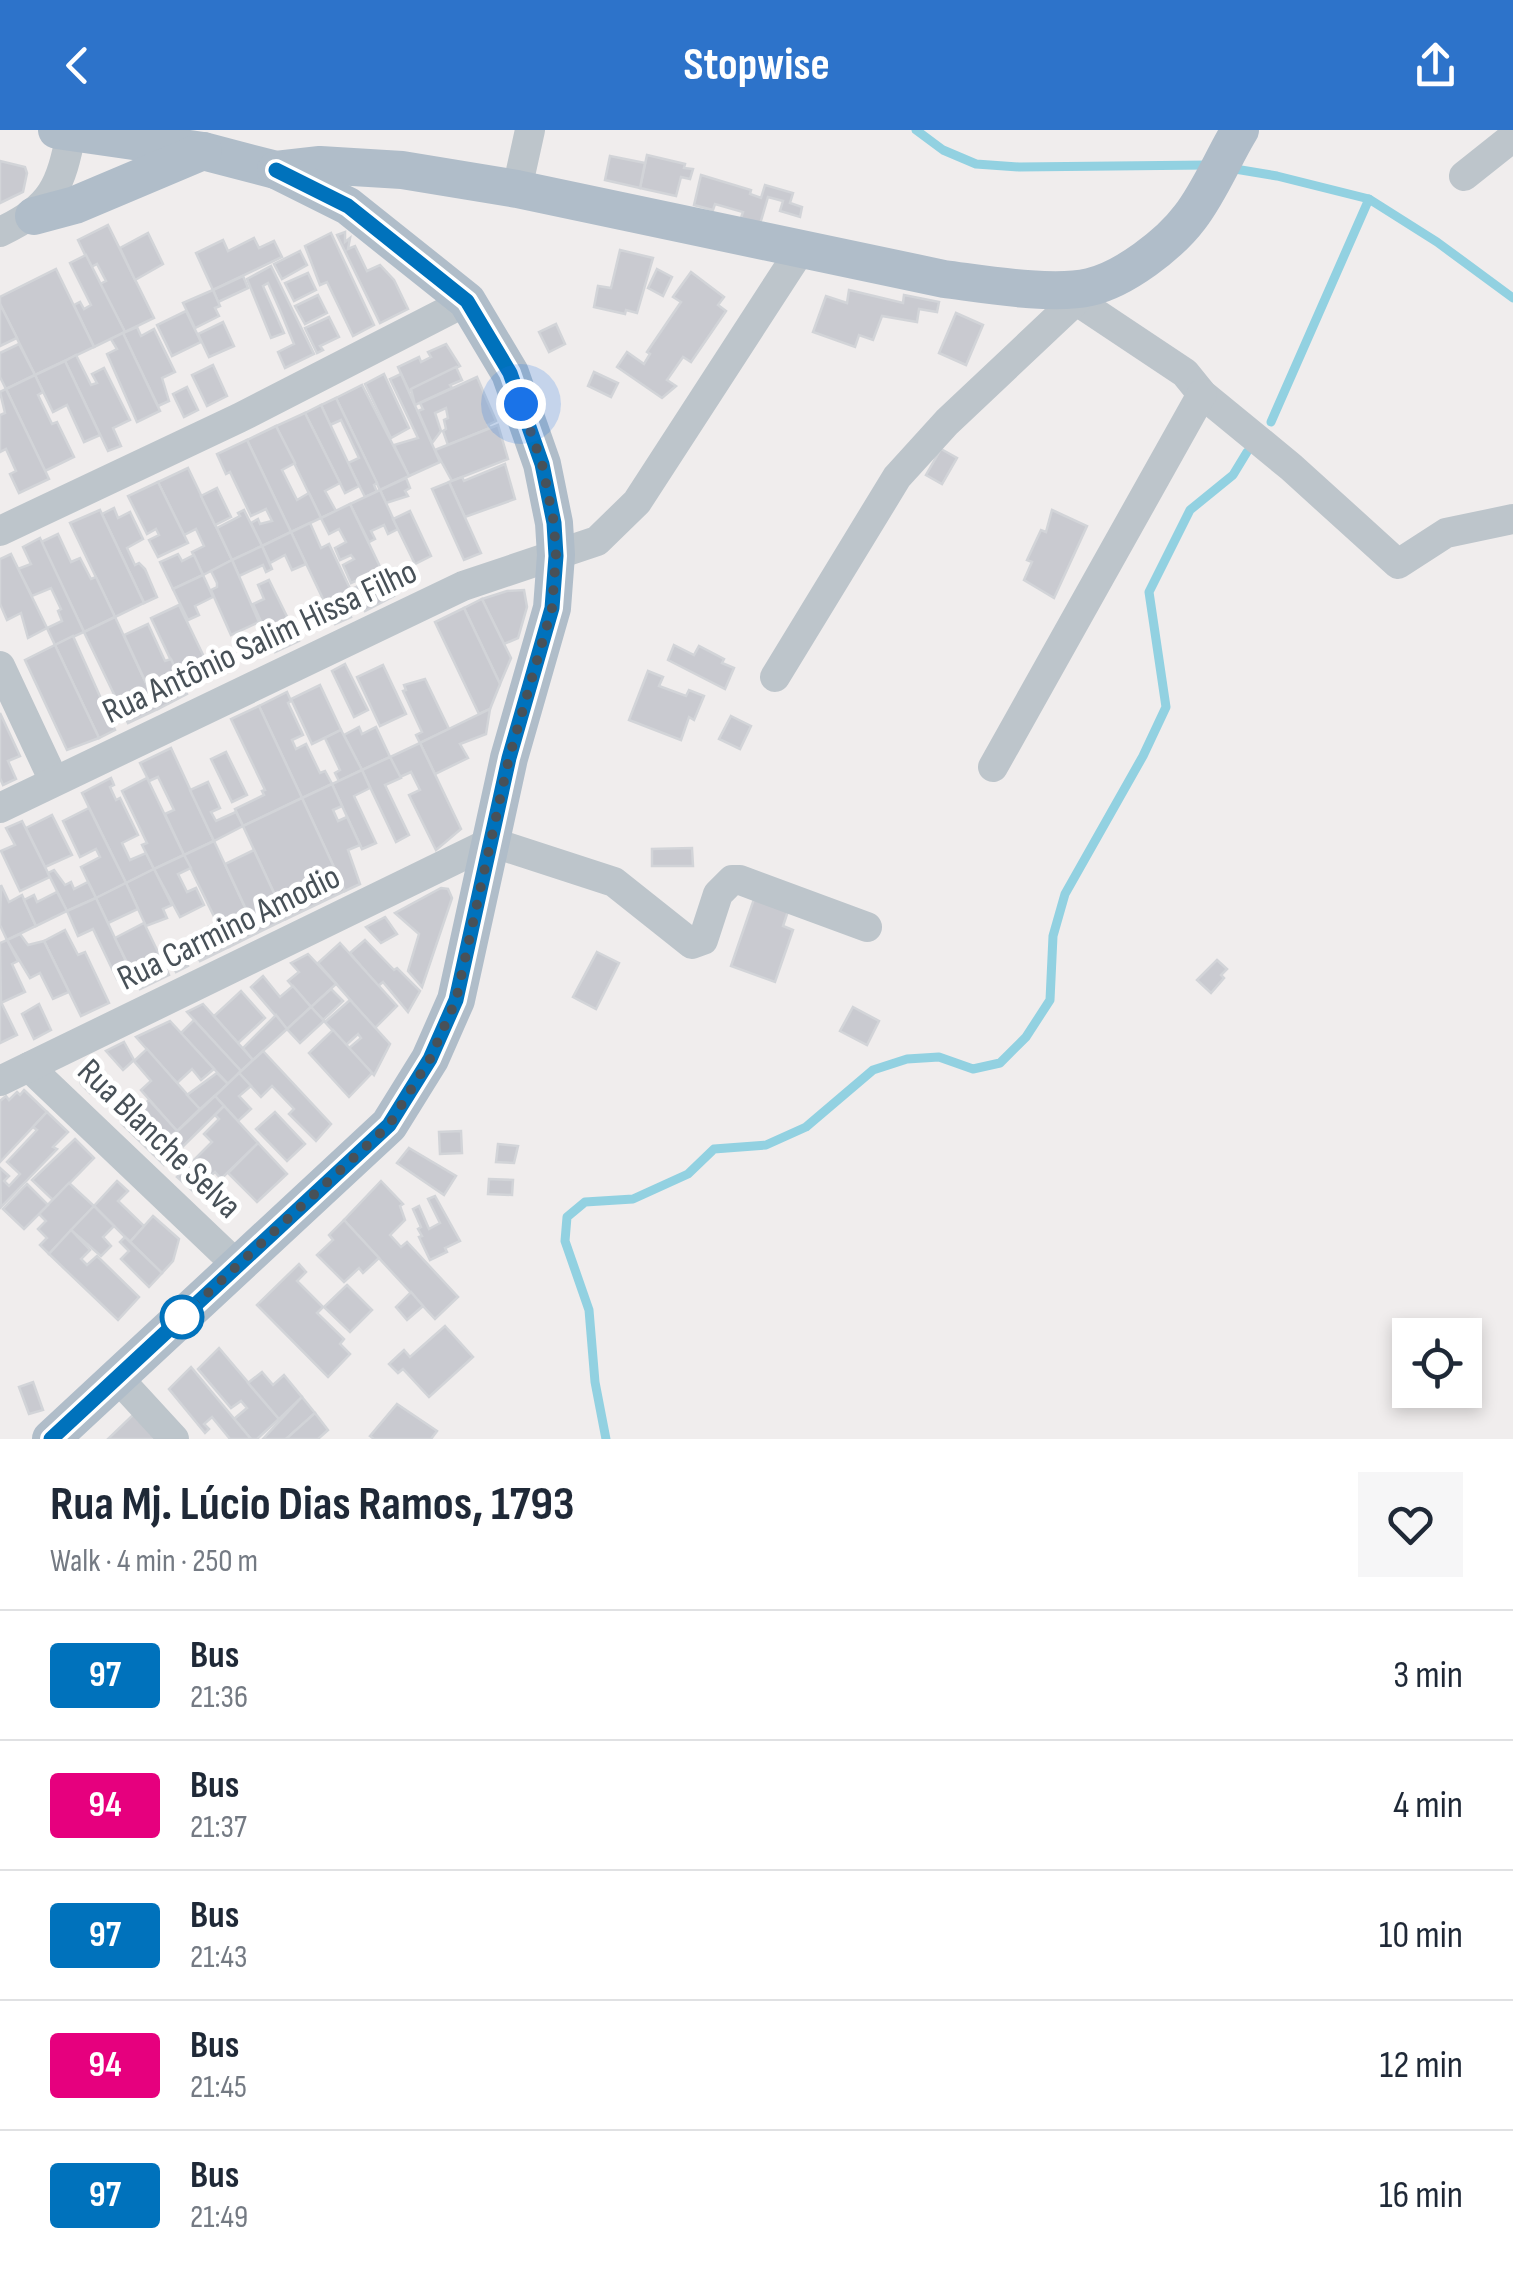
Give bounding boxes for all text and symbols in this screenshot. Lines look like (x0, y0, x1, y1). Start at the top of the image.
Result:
icon: back (50, 38, 105, 93)
text: Stopwise (683, 38, 830, 93)
icon: share (1408, 38, 1463, 93)
your location (496, 379, 546, 429)
street label: Rua Antônio Salim Hissa Filho (96, 550, 424, 734)
street label: Rua Carmino Amodio (111, 856, 347, 1000)
street label: Rua Blanche Selva (68, 1050, 250, 1228)
unlabelled marker (161, 1296, 203, 1338)
map controls (1392, 1318, 1482, 1408)
button: locate (1392, 1318, 1482, 1408)
button: heart (1358, 1472, 1463, 1577)
text: Rua Mj. Lúcio Dias Ramos, 1793 (50, 1476, 575, 1533)
text: Walk · 4 min · 250 m (50, 1542, 258, 1581)
text: Bus (190, 1633, 239, 1678)
text: 3 min (1393, 1653, 1463, 1698)
text: 97 (89, 1654, 121, 1697)
text: 21:36 (190, 1678, 248, 1717)
text: Bus (190, 1763, 239, 1808)
text: 4 min (1393, 1783, 1463, 1828)
text: 94 (89, 1784, 121, 1827)
text: 21:37 (190, 1808, 247, 1847)
text: Bus (190, 1893, 239, 1938)
text: 10 min (1379, 1913, 1463, 1958)
text: 97 (89, 1914, 121, 1957)
text: 21:43 (190, 1938, 247, 1977)
text: Bus (190, 2023, 239, 2068)
text: 12 min (1380, 2043, 1463, 2088)
text: 94 (89, 2044, 121, 2087)
text: 21:45 (190, 2068, 247, 2107)
text: Bus (190, 2153, 239, 2198)
text: 16 min (1379, 2173, 1463, 2218)
text: 97 (89, 2174, 121, 2217)
text: 21:49 (190, 2198, 248, 2237)

